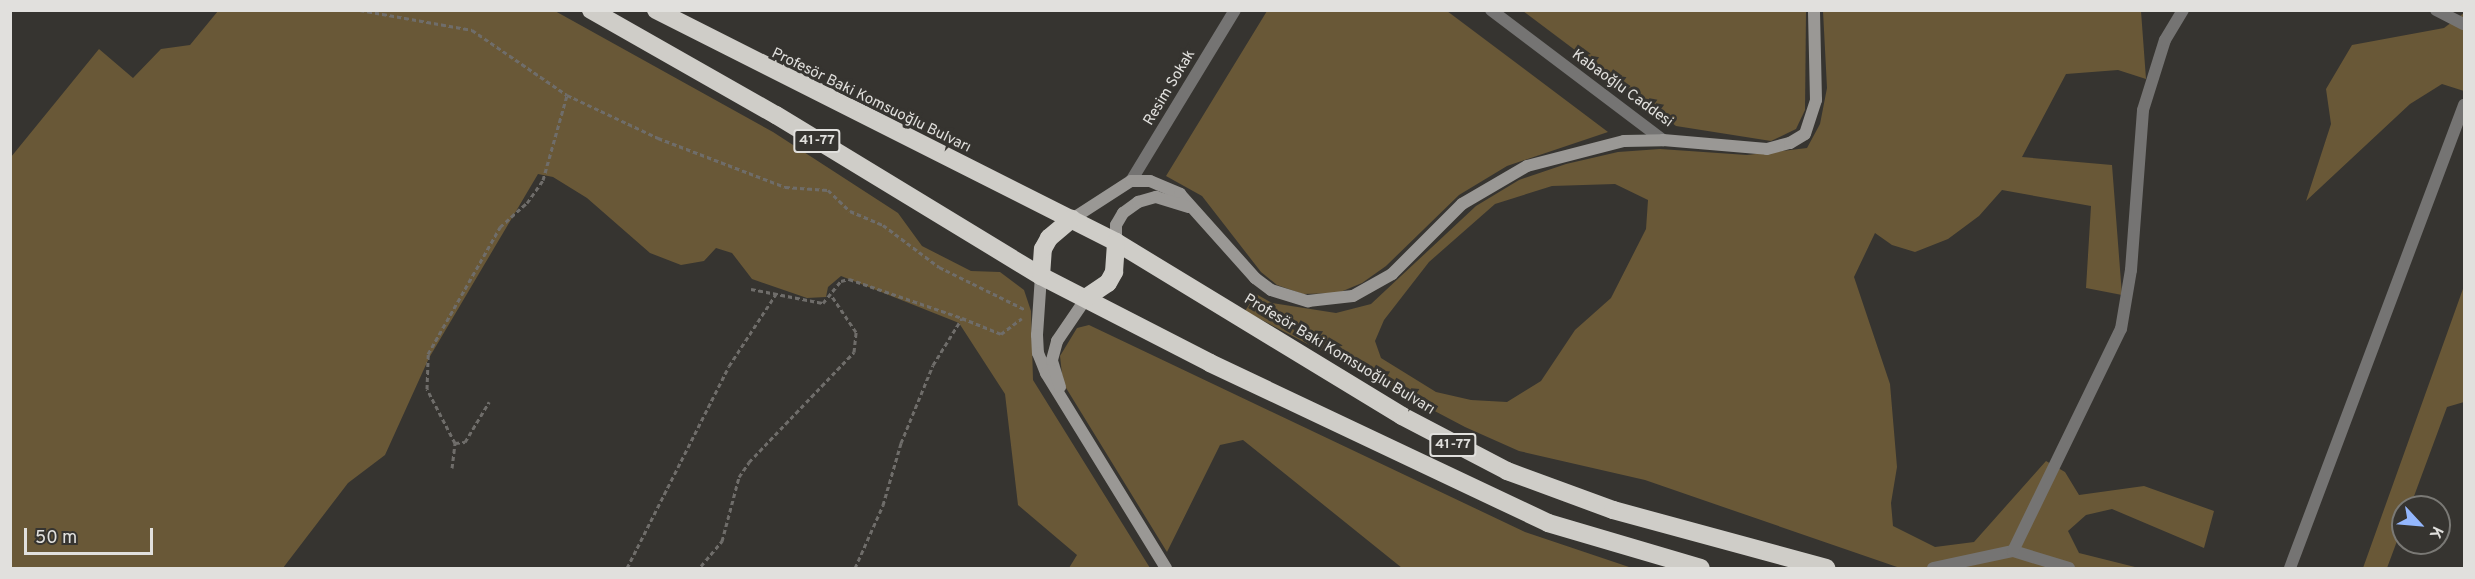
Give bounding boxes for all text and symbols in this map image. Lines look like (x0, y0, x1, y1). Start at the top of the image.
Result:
street label: Profesör Baki Komsuoğlu Bulvarı (768, 45, 974, 157)
street label: Kabaoğlu Caddesi (1568, 46, 1676, 132)
street label: Resim Sokak (1140, 47, 1200, 129)
road number: 41-77 (793, 130, 841, 152)
street label: Profesör Baki Komsuoğlu Bulvarı (1240, 291, 1438, 419)
road number: 41-77 (1429, 434, 1477, 456)
north arrow (2391, 495, 2451, 555)
scale bar (27, 516, 156, 554)
text: K (2424, 523, 2447, 541)
text: 50 m (35, 527, 77, 550)

